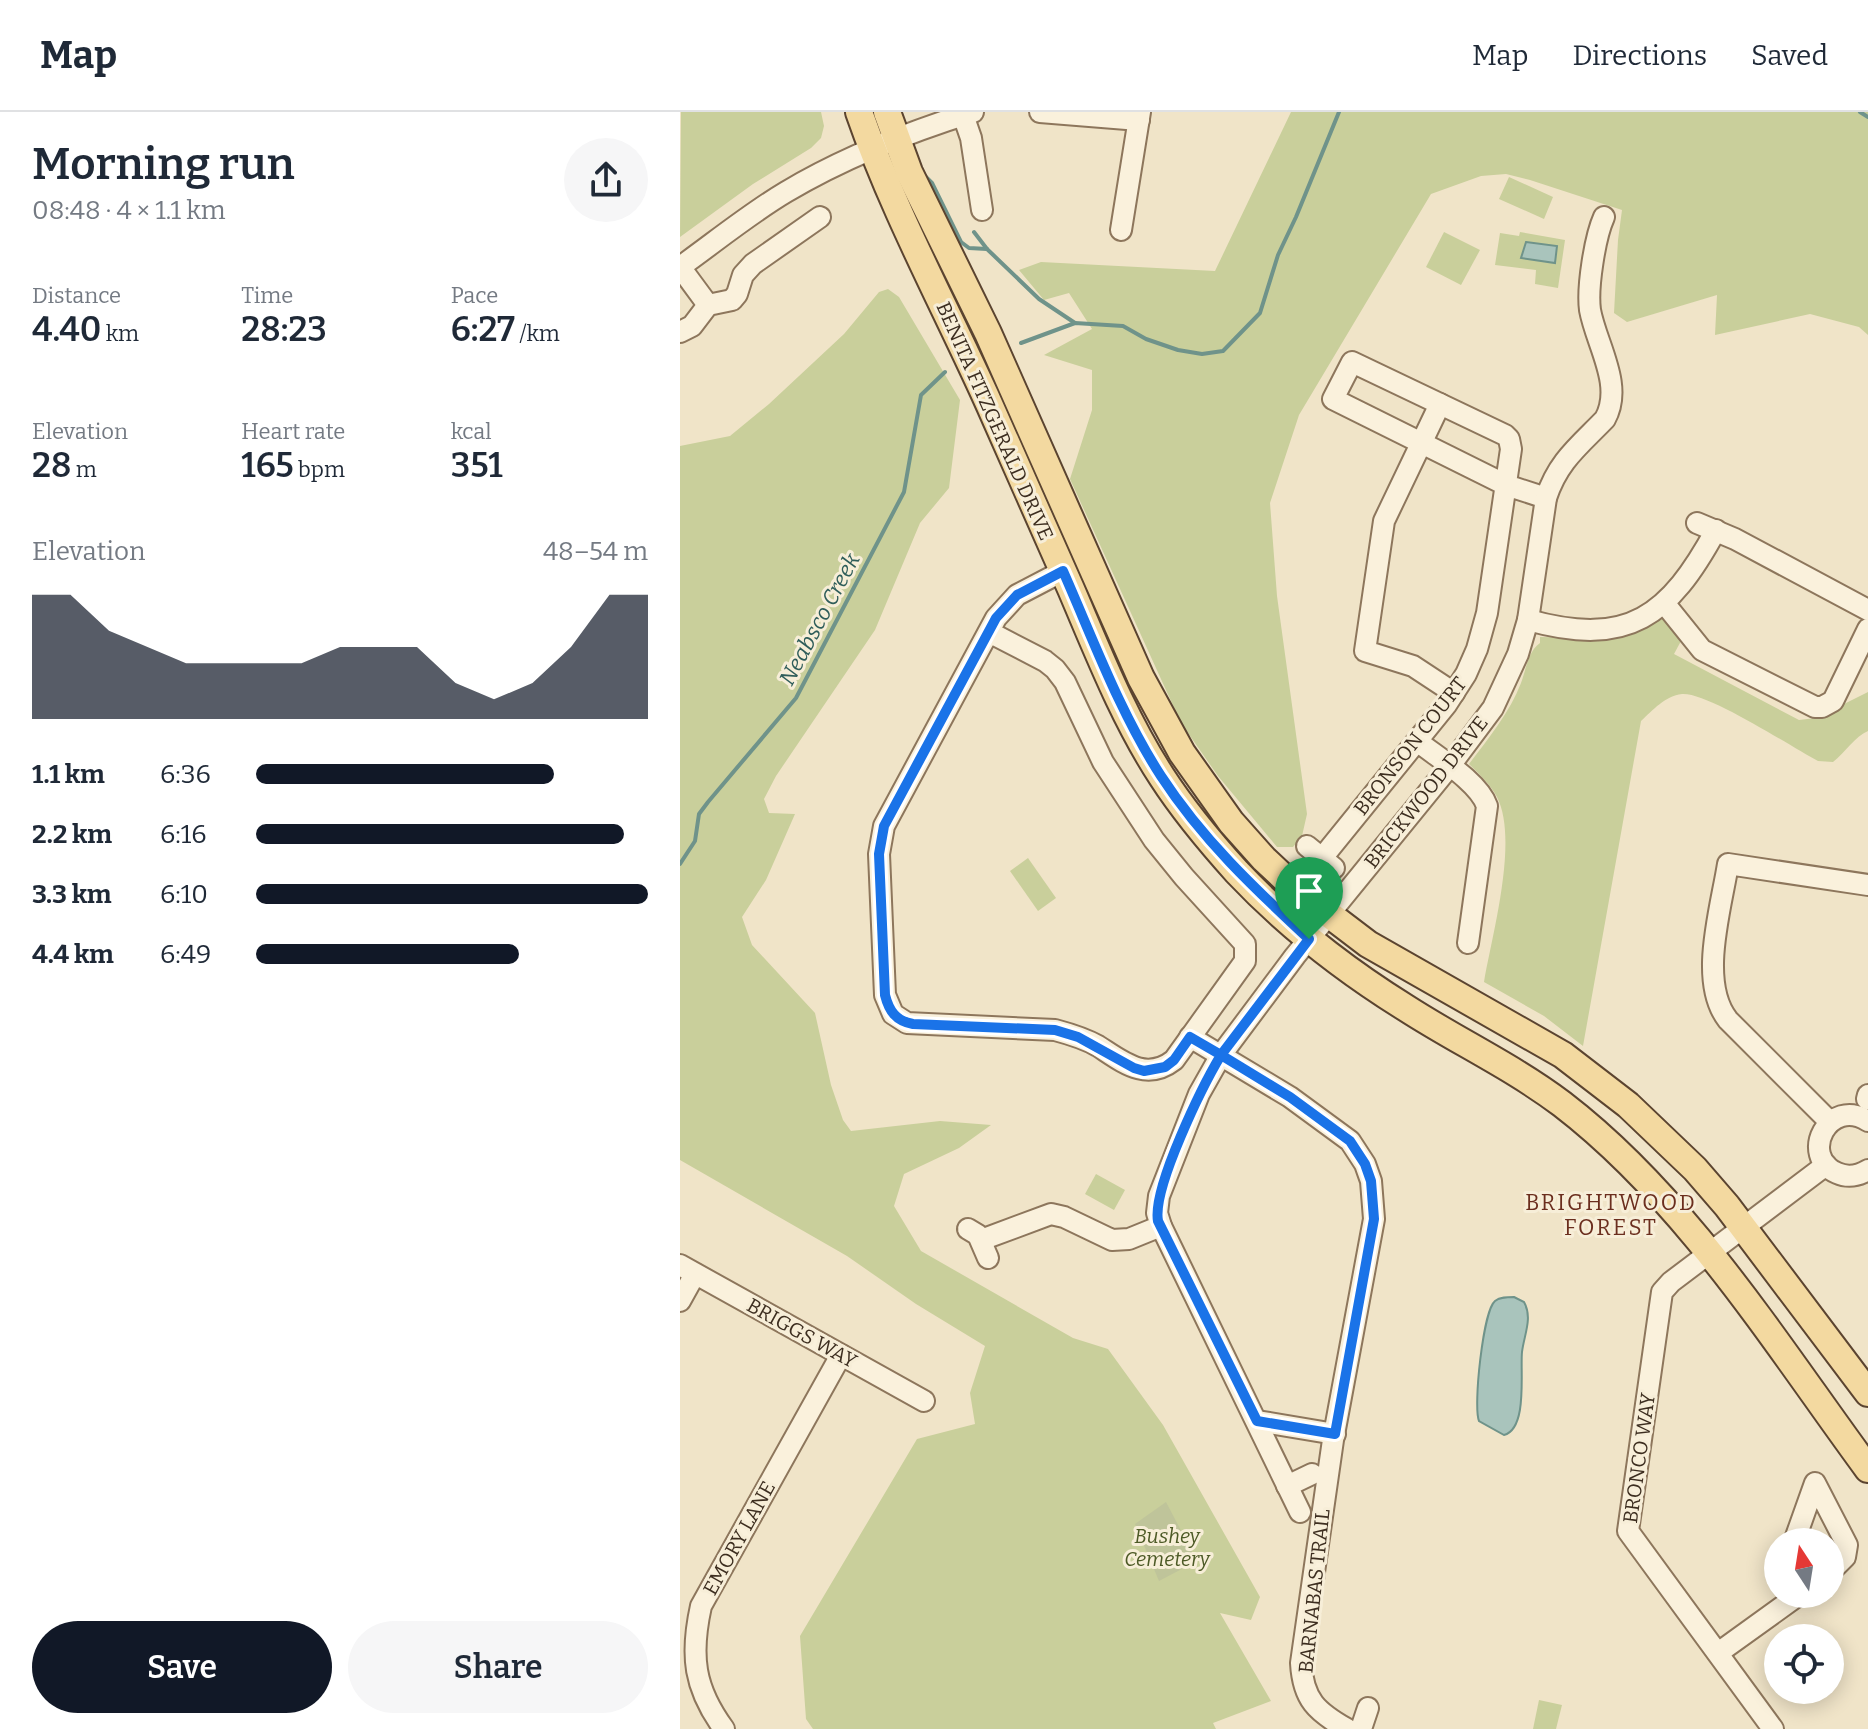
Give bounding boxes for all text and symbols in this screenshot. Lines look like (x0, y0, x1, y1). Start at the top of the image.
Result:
text: Map (40, 32, 117, 78)
text: Map (1472, 39, 1528, 72)
text: Directions (1572, 39, 1707, 72)
text: Saved (1751, 39, 1828, 72)
text: Morning run (32, 138, 295, 191)
button: share (564, 138, 648, 222)
text: 08:48 · 4 × 1.1 km (32, 195, 225, 226)
text: Distance (32, 282, 121, 309)
text: Time (241, 282, 293, 309)
text: Pace (451, 282, 498, 309)
street label: BENITA FITZGERALD DRIVE (931, 298, 1059, 544)
text: 4.40 (32, 309, 101, 350)
text: 28:23 (241, 309, 327, 350)
text: 6:27 (451, 309, 515, 350)
text: km (101, 320, 139, 347)
text: /km (515, 320, 560, 347)
text: Elevation (32, 418, 128, 445)
text: Heart rate (241, 418, 345, 445)
text: kcal (451, 418, 492, 445)
text: 28 (32, 445, 71, 486)
text: 165 (241, 445, 294, 486)
text: 351 (451, 445, 503, 486)
text: m (71, 456, 97, 483)
text: bpm (294, 456, 345, 483)
text: Elevation (32, 536, 145, 567)
text: 48–54 m (543, 536, 648, 567)
water label: Neabsco Creek (773, 548, 866, 690)
street label: BRONSON COURT (1349, 672, 1472, 820)
street label: BRICKWOOD DRIVE (1359, 711, 1493, 873)
text: 1.1 km (32, 759, 105, 790)
text: 6:36 (160, 759, 211, 790)
text: 2.2 km (32, 819, 112, 850)
text: 6:16 (160, 819, 207, 850)
pin (1275, 857, 1343, 939)
icon: arrive (1287, 869, 1331, 913)
text: 3.3 km (32, 879, 112, 910)
text: 6:10 (160, 879, 208, 910)
text: 4.4 km (32, 939, 114, 970)
text: 6:49 (160, 939, 211, 970)
district label: BRIGHTWOOD FOREST (1525, 1189, 1697, 1241)
street label: BRIGGS WAY (743, 1293, 861, 1373)
street label: BRONCO WAY (1618, 1391, 1660, 1525)
street label: EMORY LANE (698, 1477, 780, 1599)
street label: BARNABAS TRAIL (1293, 1508, 1335, 1674)
park label: Bushey Cemetery (1124, 1524, 1212, 1571)
north arrow (1764, 1528, 1844, 1608)
map controls (1764, 1528, 1844, 1704)
button: Save (32, 1621, 332, 1713)
button: Share (348, 1621, 648, 1713)
button: locate (1764, 1624, 1844, 1704)

